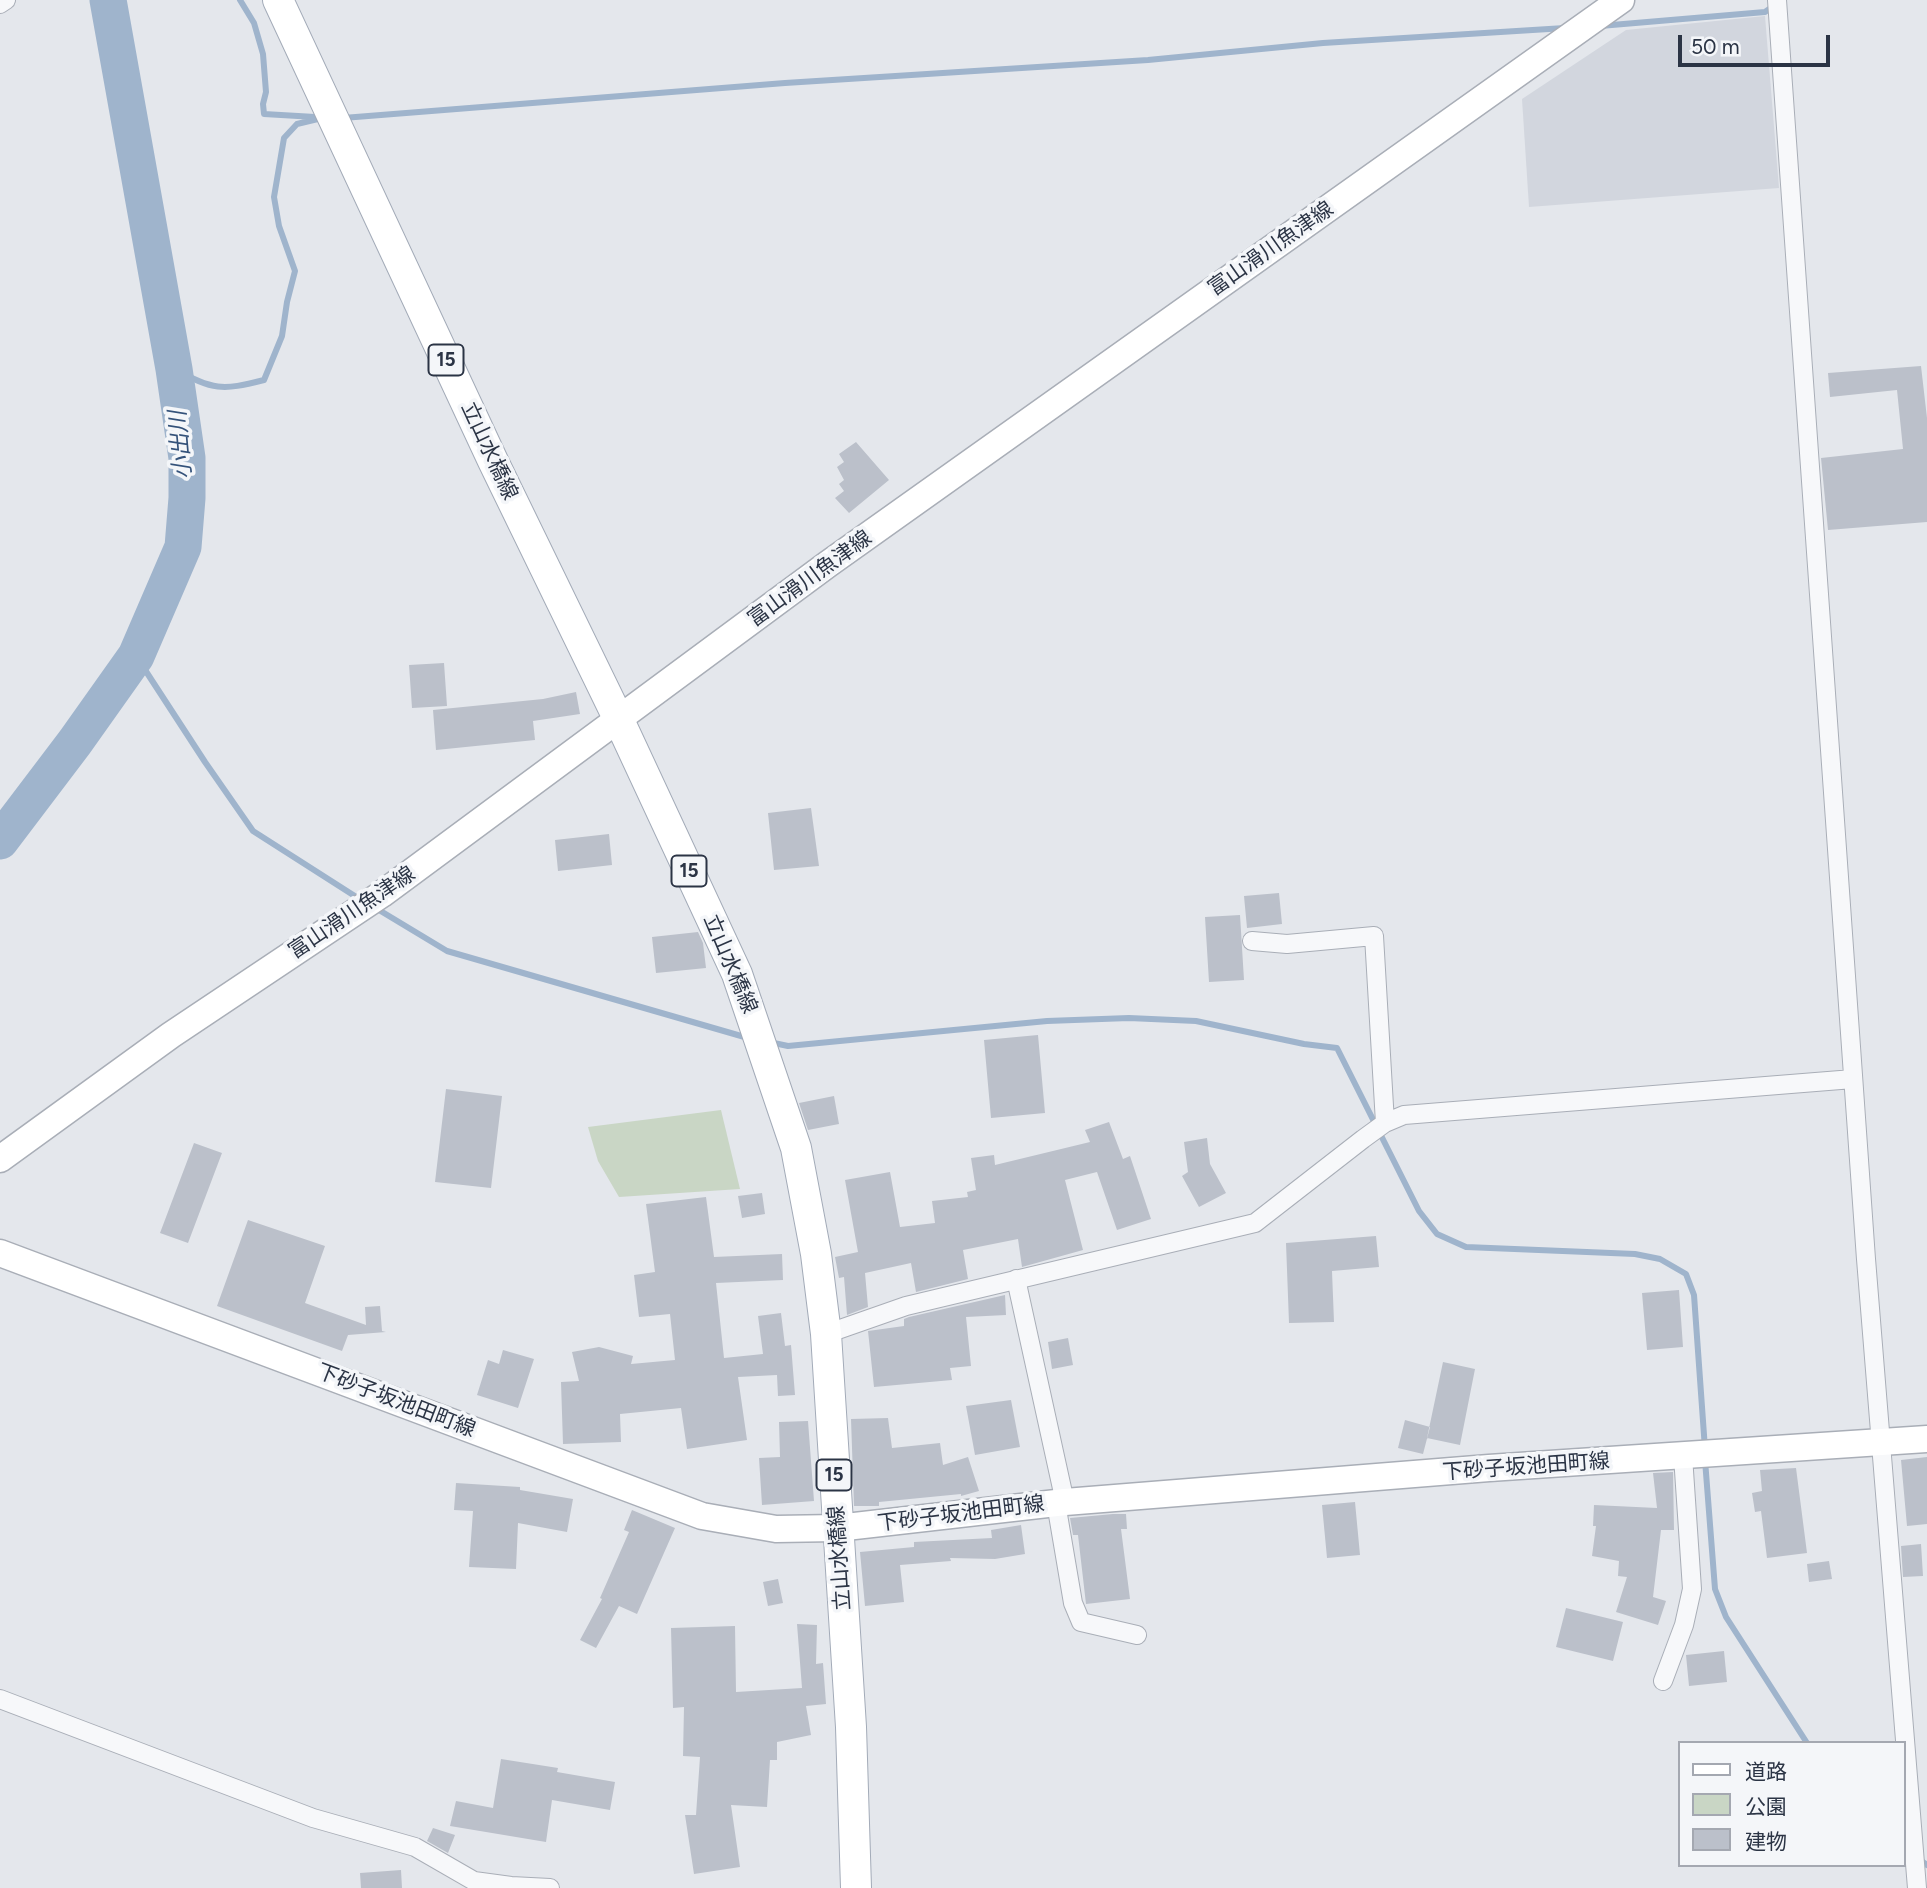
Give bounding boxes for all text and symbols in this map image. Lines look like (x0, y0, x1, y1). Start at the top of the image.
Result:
scale bar (1682, 21, 1834, 65)
text: 50 m (1691, 34, 1740, 59)
street label: 富山滑川魚津線 (1204, 197, 1338, 301)
road number: 15 (428, 344, 464, 376)
street label: 立山水橋線 (455, 398, 523, 504)
water label: 小出川 (164, 409, 198, 481)
street label: 富山滑川魚津線 (743, 526, 877, 632)
road number: 15 (672, 856, 706, 886)
street label: 富山滑川魚津線 (284, 861, 420, 965)
street label: 立山水橋線 (698, 911, 762, 1017)
street label: 下砂子坂池田町線 (313, 1359, 479, 1443)
street label: 下砂子坂池田町線 (1441, 1449, 1611, 1485)
road number: 15 (816, 1460, 852, 1490)
street label: 下砂子坂池田町線 (876, 1491, 1046, 1537)
street label: 立山水橋線 (824, 1505, 856, 1611)
legend (1678, 1741, 1906, 1867)
text: 道路 (1745, 1759, 1787, 1784)
text: 公園 (1745, 1794, 1787, 1819)
text: 建物 (1745, 1829, 1787, 1854)

